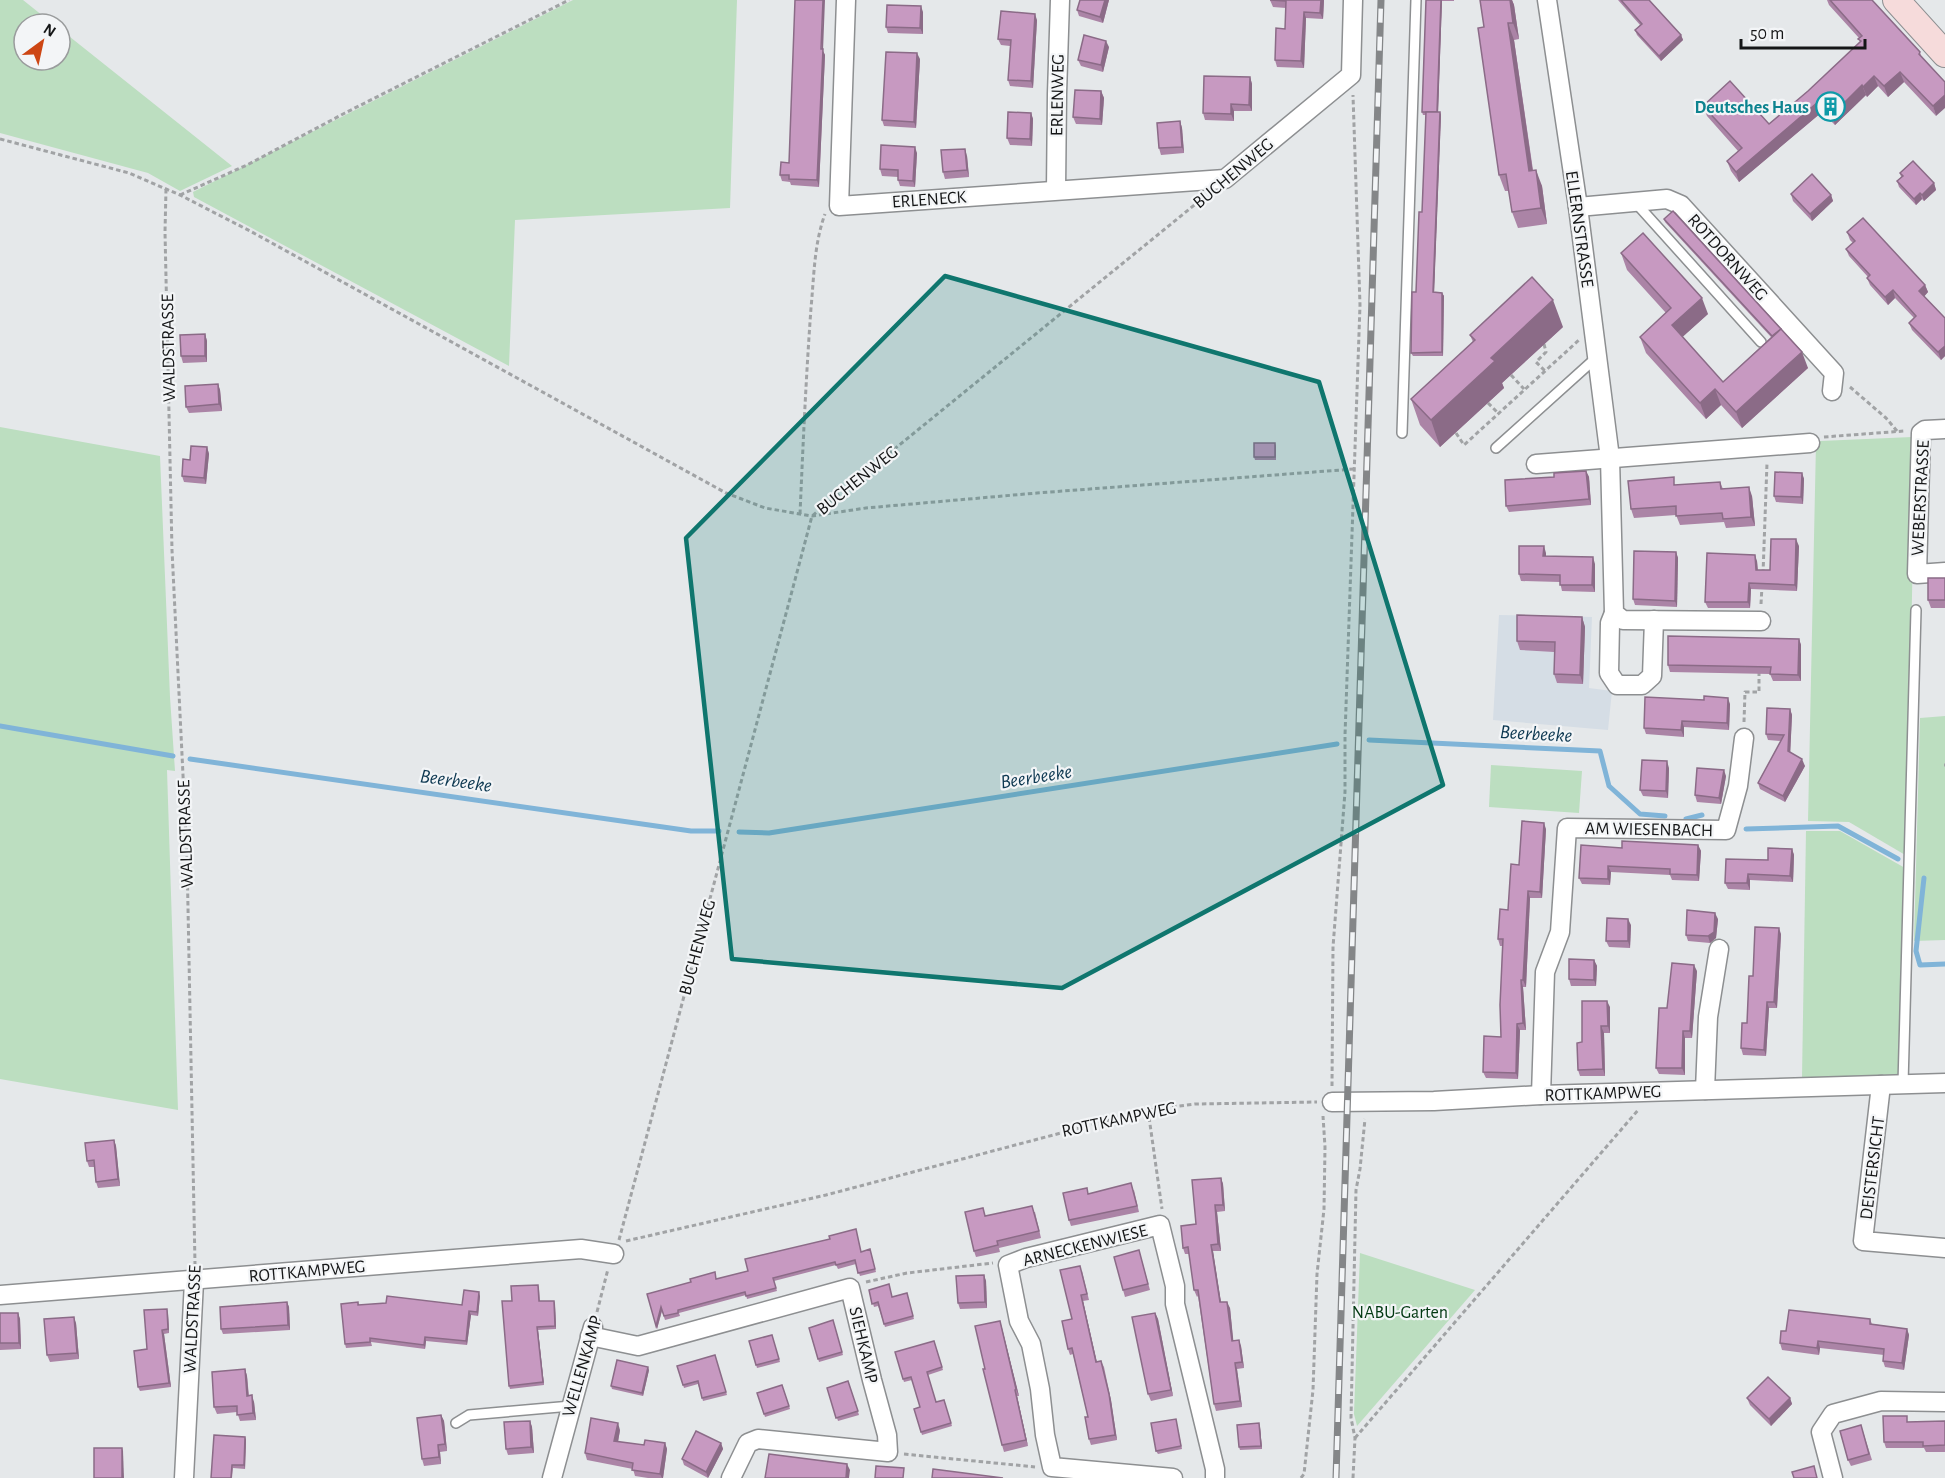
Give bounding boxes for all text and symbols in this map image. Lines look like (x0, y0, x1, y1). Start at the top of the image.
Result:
north arrow (12, 12, 72, 72)
scale bar (1741, 12, 1866, 50)
text: N (41, 21, 59, 40)
text: 50 m (1750, 25, 1784, 43)
street label: ERLENWEG (1048, 54, 1068, 136)
building icon: Deutsches Haus (1814, 91, 1846, 123)
place label: Deutsches Haus (1695, 99, 1809, 117)
street label: BUCHENWEG (1190, 135, 1277, 212)
street label: ELLERNSTRASSE (1562, 170, 1596, 289)
street label: ERLENECK (891, 188, 967, 212)
street label: ROTDORNWEG (1684, 211, 1771, 304)
street label: WALDSTRASSE (159, 293, 179, 402)
street label: WEBERSTRASSE (1909, 439, 1933, 557)
street label: BUCHENWEG (814, 443, 902, 519)
water label: Beerbeeke (1499, 722, 1573, 746)
water label: Beerbeeke (999, 761, 1074, 793)
water label: Beerbeeke (419, 766, 493, 796)
street label: WALDSTRASSE (175, 779, 197, 888)
street label: AM WIESENBACH (1585, 820, 1713, 840)
street label: BUCHENWEG (677, 897, 719, 997)
street label: ROTTKAMPWEG (1544, 1083, 1662, 1105)
street label: ROTTKAMPWEG (1060, 1099, 1178, 1141)
street label: DEISTERSICHT (1858, 1115, 1888, 1221)
street label: ARNECKENWIESE (1021, 1222, 1150, 1270)
street label: ROTTKAMPWEG (248, 1258, 366, 1286)
street label: WALDSTRASSE (181, 1264, 205, 1374)
park label: NABU-Garten (1352, 1304, 1448, 1322)
street label: SIEHKAMP (845, 1305, 881, 1385)
street label: WELLENKAMP (560, 1314, 606, 1419)

